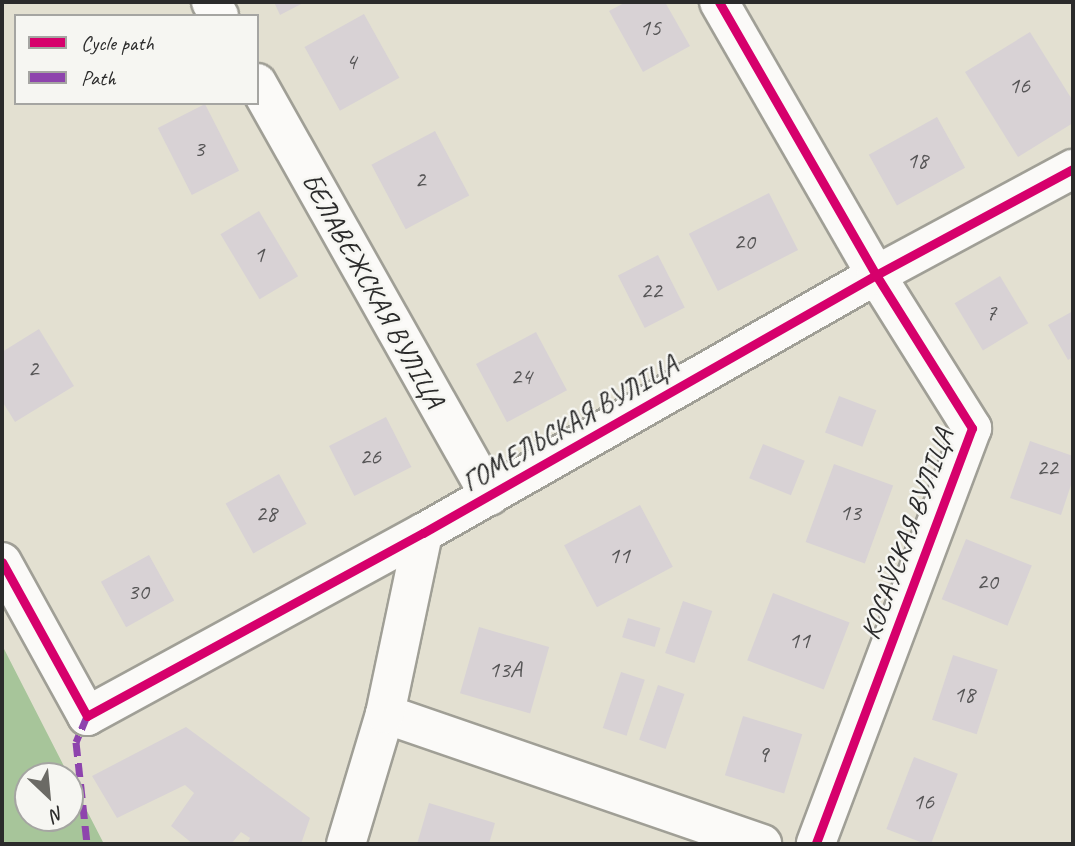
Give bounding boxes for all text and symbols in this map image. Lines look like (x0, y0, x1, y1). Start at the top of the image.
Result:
legend (14, 14, 259, 105)
house number: 15 (639, 14, 661, 42)
text: Cycle path (81, 30, 154, 56)
house number: 4 (346, 48, 356, 76)
text: Path (81, 65, 116, 91)
house number: 16 (1008, 72, 1030, 100)
house number: 3 (194, 135, 204, 163)
house number: 18 (906, 147, 928, 175)
house number: 2 (415, 166, 425, 194)
street label: БЕЛАВЕЖСКАЯ ВУЛІЦА (295, 167, 451, 413)
house number: 20 (733, 228, 755, 256)
house number: 1 (254, 241, 264, 269)
house number: 22 (640, 277, 662, 305)
house number: 7 (986, 299, 996, 327)
street label: ГОМЕЛЬСКАЯ ВУЛІЦА (457, 349, 683, 499)
house number: 2 (28, 355, 38, 383)
house number: 24 (510, 363, 532, 391)
street label: КОСАЎСКАЯ ВУЛІЦА (854, 425, 960, 643)
house number: 26 (359, 443, 381, 471)
house number: 22 (1036, 454, 1058, 482)
house number: 13 (839, 499, 861, 527)
house number: 28 (255, 500, 277, 528)
house number: 11 (608, 542, 630, 570)
house number: 20 (976, 568, 998, 596)
house number: 30 (127, 578, 149, 606)
house number: 11 (788, 627, 810, 655)
house number: 13А (488, 656, 522, 684)
house number: 18 (953, 681, 975, 709)
house number: 9 (758, 741, 768, 769)
north arrow (14, 762, 84, 832)
house number: 16 (912, 788, 934, 816)
text: N (47, 801, 68, 827)

